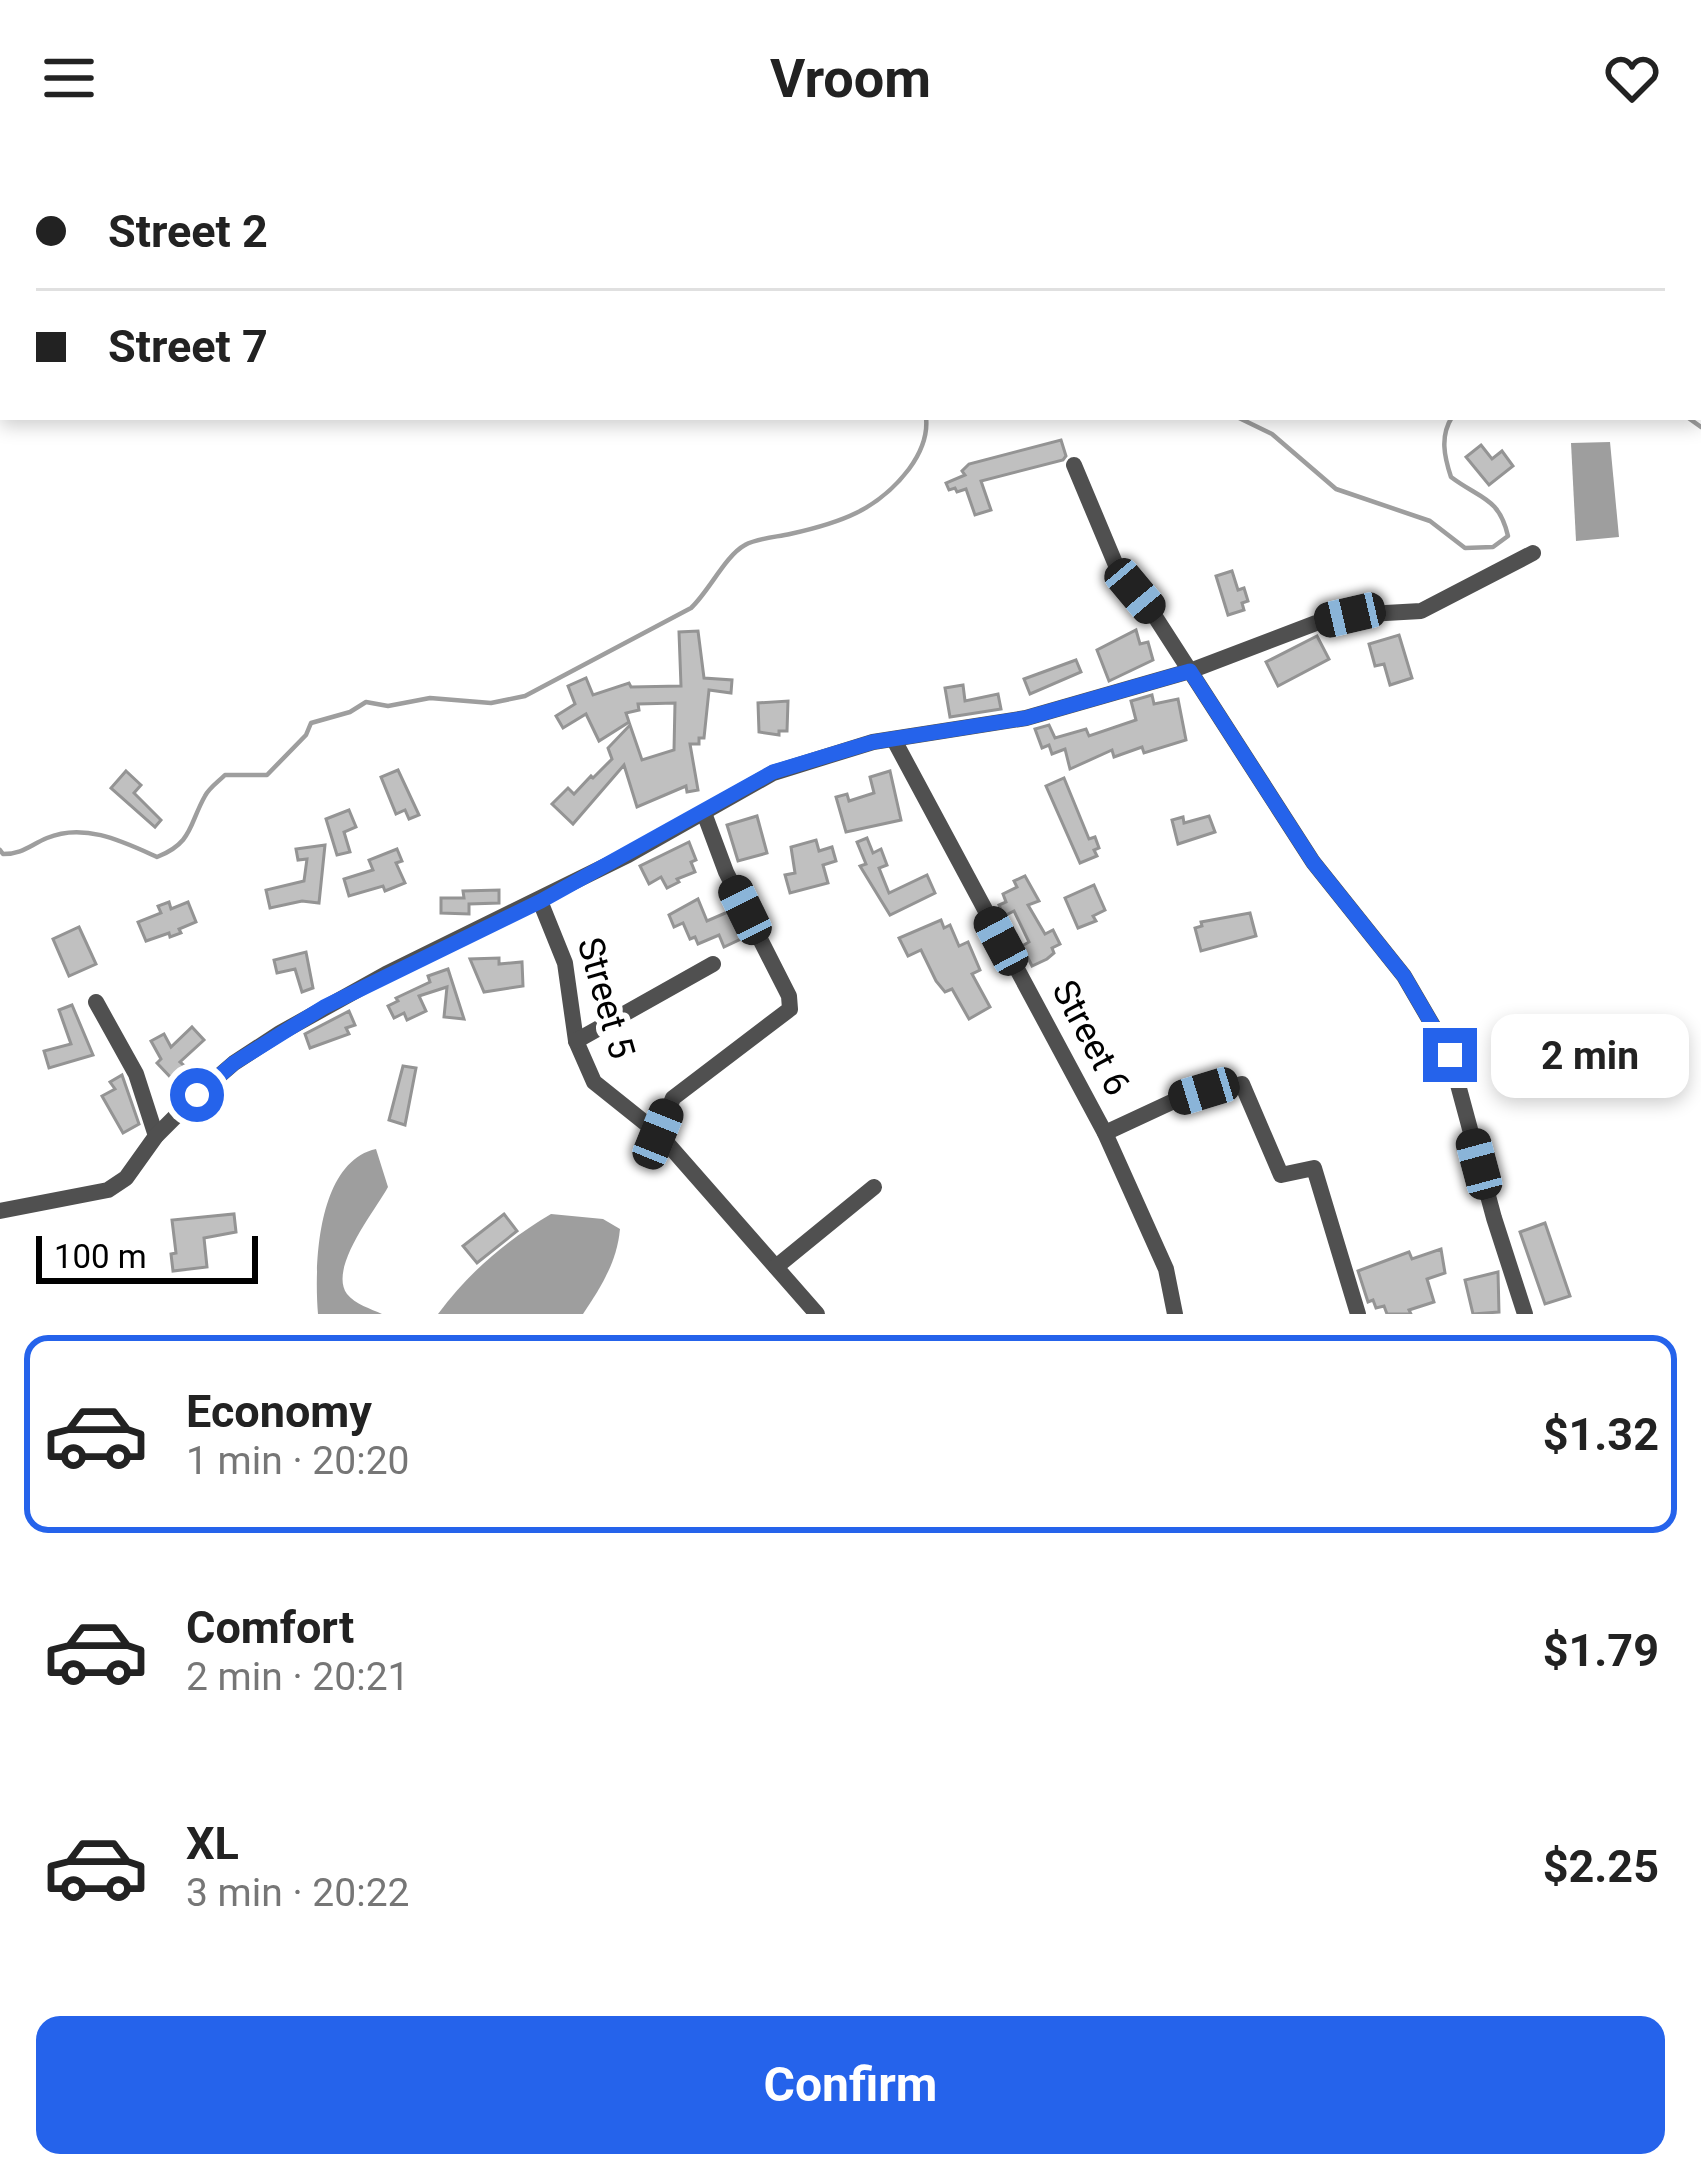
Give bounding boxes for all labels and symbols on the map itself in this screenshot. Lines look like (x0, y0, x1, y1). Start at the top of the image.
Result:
car (1098, 552, 1172, 630)
car (1311, 589, 1389, 641)
car (713, 870, 777, 950)
car (968, 901, 1034, 981)
street label: Street 5 (569, 933, 643, 1063)
street label: Street 6 (1043, 973, 1139, 1103)
callout: 2 min (1492, 1013, 1690, 1097)
route end (1423, 1028, 1477, 1082)
car (1164, 1063, 1244, 1119)
route start (170, 1068, 224, 1122)
car (628, 1094, 688, 1174)
car (1452, 1125, 1506, 1203)
scale bar (36, 1230, 258, 1283)

